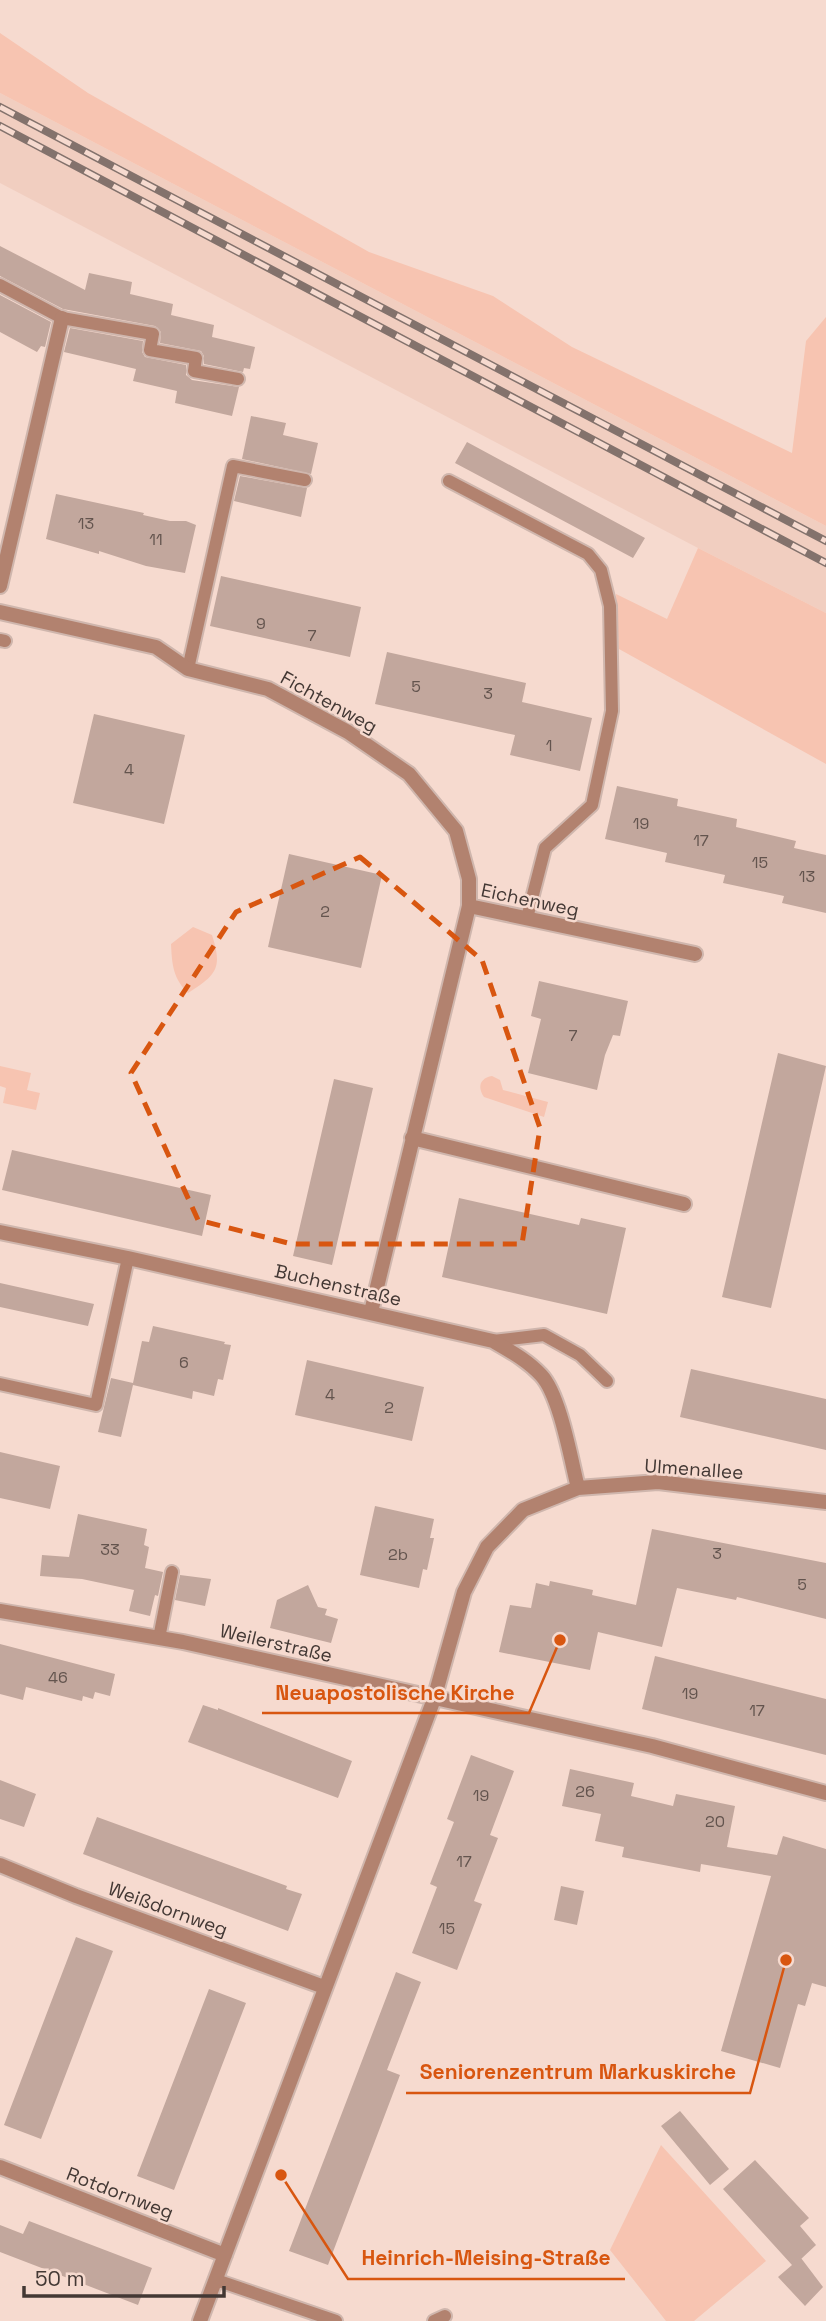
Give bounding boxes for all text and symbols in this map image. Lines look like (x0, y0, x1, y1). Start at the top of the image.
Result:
house number: 13 (78, 513, 94, 534)
house number: 11 (149, 529, 163, 550)
house number: 9 (256, 613, 266, 634)
house number: 7 (307, 625, 317, 646)
street label: Fichtenweg (276, 665, 382, 739)
house number: 5 (411, 676, 421, 697)
house number: 3 (483, 683, 493, 704)
house number: 1 (546, 735, 552, 756)
house number: 4 (124, 759, 134, 780)
house number: 19 (633, 813, 649, 834)
house number: 17 (693, 830, 709, 851)
house number: 15 (752, 852, 768, 873)
house number: 13 (799, 866, 815, 887)
street label: Eichenweg (479, 877, 581, 923)
house number: 2 (320, 901, 330, 922)
house number: 7 (568, 1025, 578, 1046)
street label: Buchenstraße (272, 1258, 404, 1312)
house number: 6 (179, 1352, 189, 1373)
house number: 4 (325, 1384, 335, 1405)
house number: 2 (384, 1397, 394, 1418)
street label: Ulmenallee (644, 1453, 744, 1485)
house number: 33 (100, 1539, 120, 1560)
house number: 3 (712, 1543, 722, 1564)
house number: 2b (388, 1544, 408, 1565)
house number: 5 (797, 1574, 807, 1595)
street label: Weilerstraße (217, 1618, 335, 1668)
house number: 46 (48, 1667, 68, 1688)
callout: Neuapostolische Kirche (262, 1671, 529, 1713)
text: Neuapostolische Kirche (275, 1679, 515, 1706)
house number: 19 (682, 1683, 698, 1704)
house number: 17 (749, 1700, 765, 1721)
house number: 26 (575, 1781, 595, 1802)
house number: 19 (473, 1785, 489, 1806)
house number: 20 (705, 1811, 725, 1832)
house number: 17 (456, 1851, 472, 1872)
street label: Weißdornweg (105, 1876, 231, 1942)
house number: 15 (439, 1918, 455, 1939)
callout: Seniorenzentrum Markuskirche (406, 2051, 750, 2093)
text: Seniorenzentrum Markuskirche (420, 2058, 736, 2085)
street label: Rotdornweg (63, 2161, 177, 2225)
callout: Heinrich-Meising-Straße (348, 2237, 625, 2279)
text: Heinrich-Meising-Straße (361, 2244, 611, 2271)
scale bar (24, 2254, 224, 2298)
text: 50 m (35, 2265, 85, 2292)

